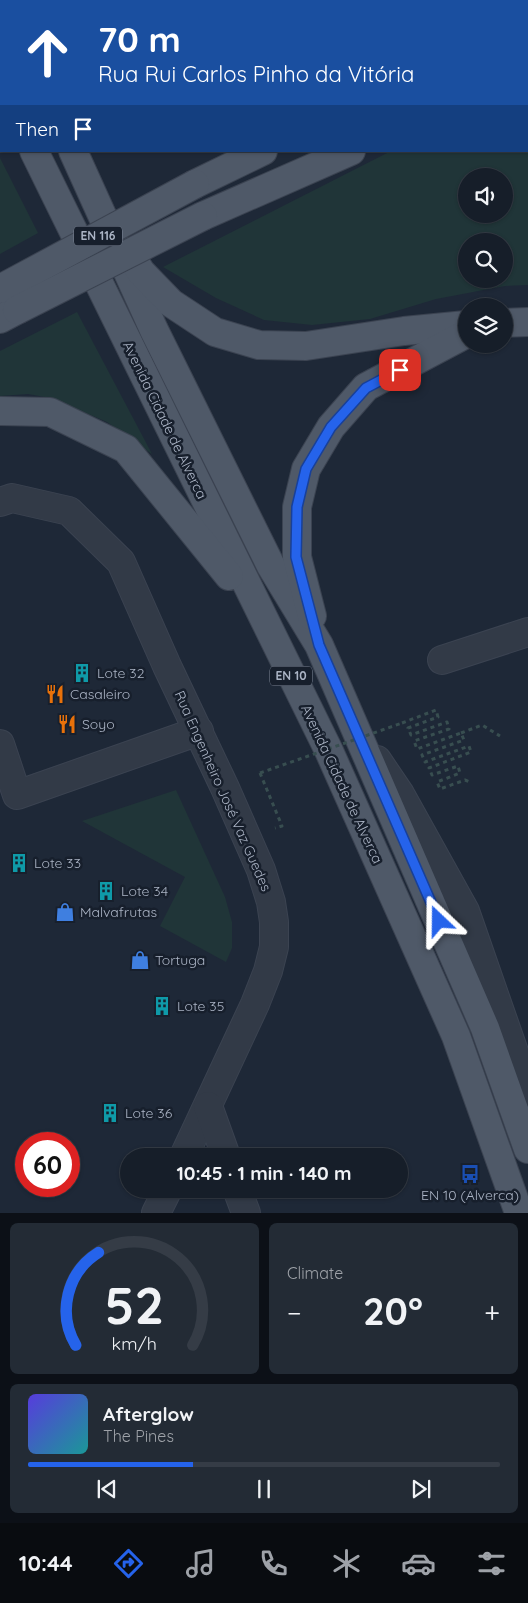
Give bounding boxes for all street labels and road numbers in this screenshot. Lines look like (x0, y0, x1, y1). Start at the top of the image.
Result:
road number: EN 116 (74, 227, 122, 246)
street label: Avenida Cidade de Alverca (119, 338, 211, 502)
road number: EN 10 (270, 666, 312, 686)
street label: Rua Engenheiro José Vaz Guedes (171, 688, 275, 894)
street label: Avenida Cidade de Alverca (297, 702, 387, 866)

